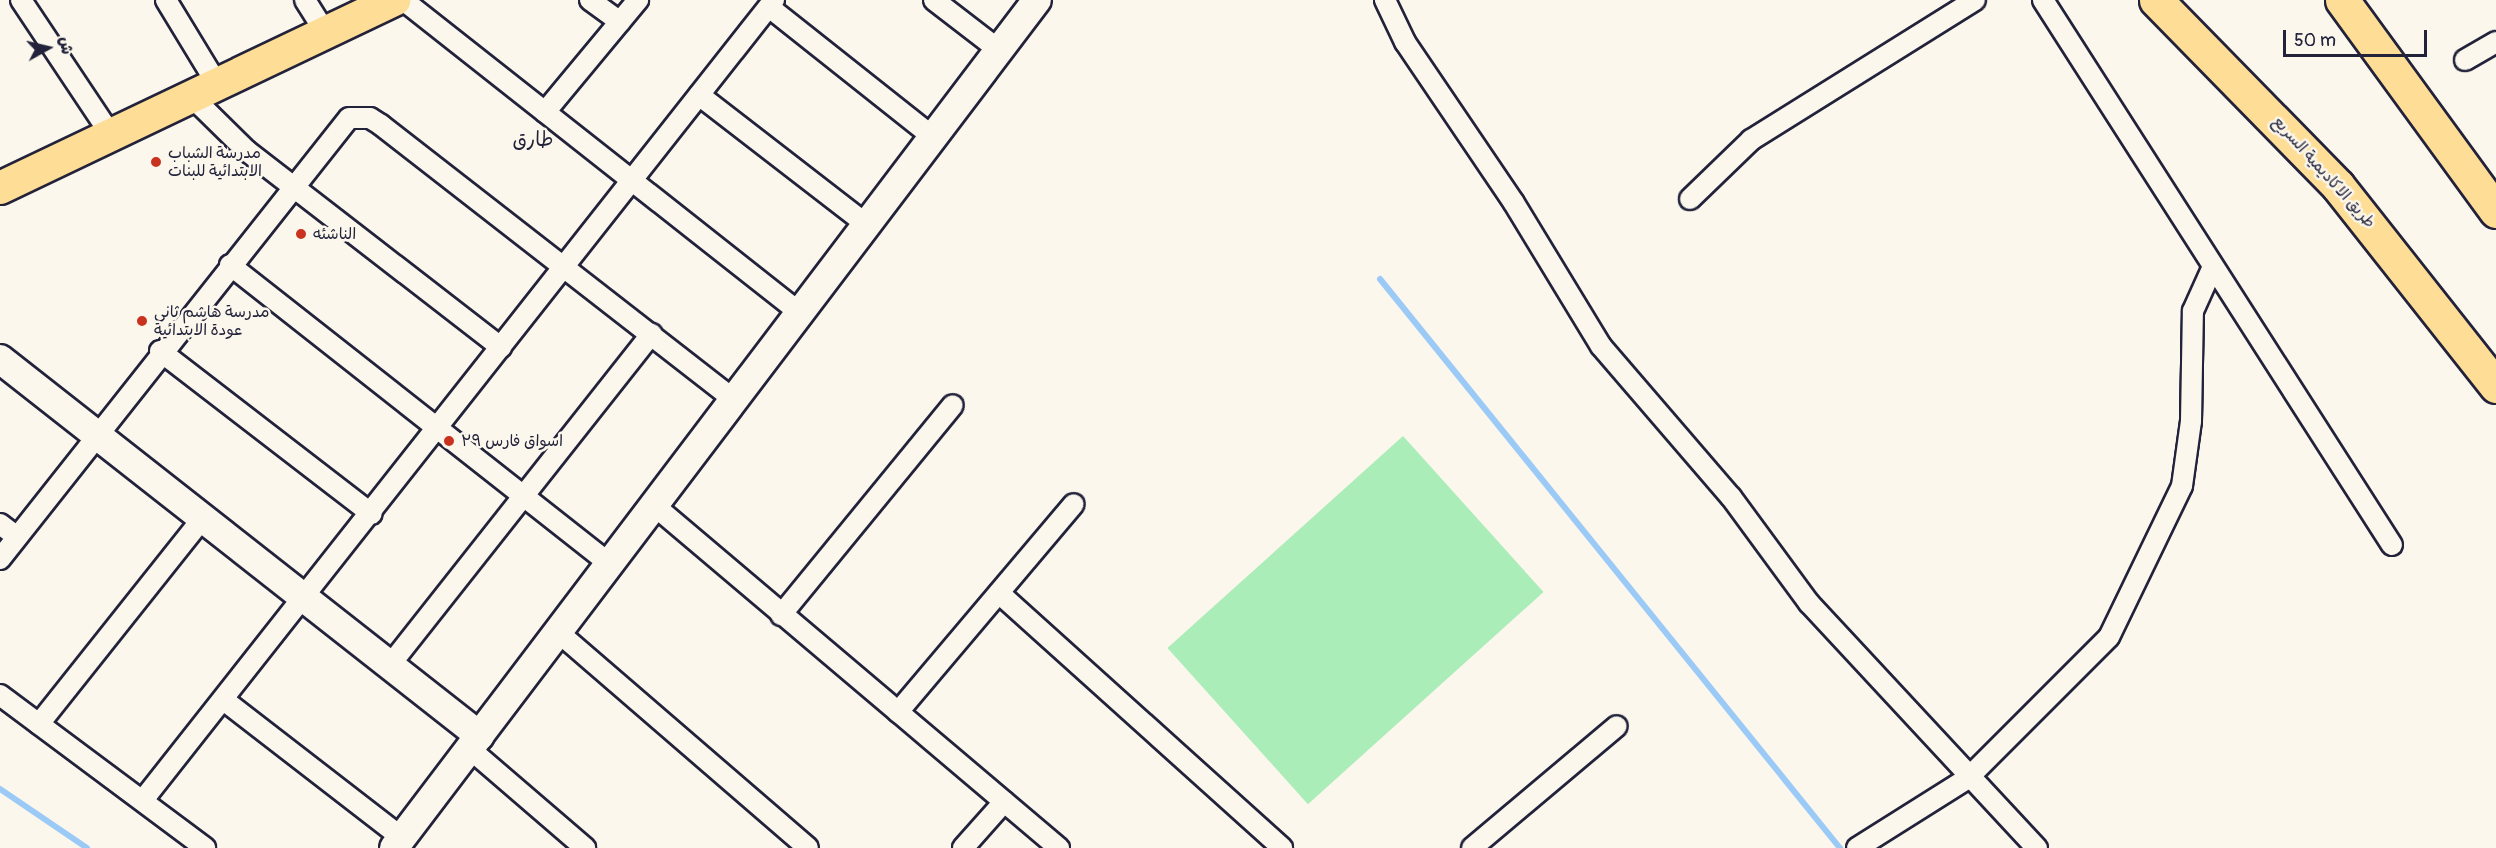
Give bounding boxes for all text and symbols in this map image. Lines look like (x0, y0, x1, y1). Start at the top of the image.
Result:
north arrow (18, 18, 78, 78)
scale bar (2286, 18, 2430, 56)
text: 50 m (2294, 29, 2336, 52)
text: ش (55, 35, 77, 56)
street label: طريق الاكاديمية السريع (2269, 112, 2379, 232)
district label: طارق (513, 127, 553, 151)
place label: مدرسة الشباب الابتدائية للبنات (168, 143, 262, 181)
marker: مدرسة الشباب الابتدائية للبنات (149, 155, 163, 169)
place label: الناشئه (313, 224, 356, 244)
marker: الناشئه (294, 227, 308, 241)
place label: مدرسة هاشم ثاني عودة الابتدائية (154, 302, 269, 340)
marker: مدرسة هاشم ثاني عودة الابتدائية (135, 314, 149, 328)
place label: اسواق فارس ٣٩ (461, 431, 563, 451)
marker: اسواق فارس ٣٩ (442, 434, 456, 448)

